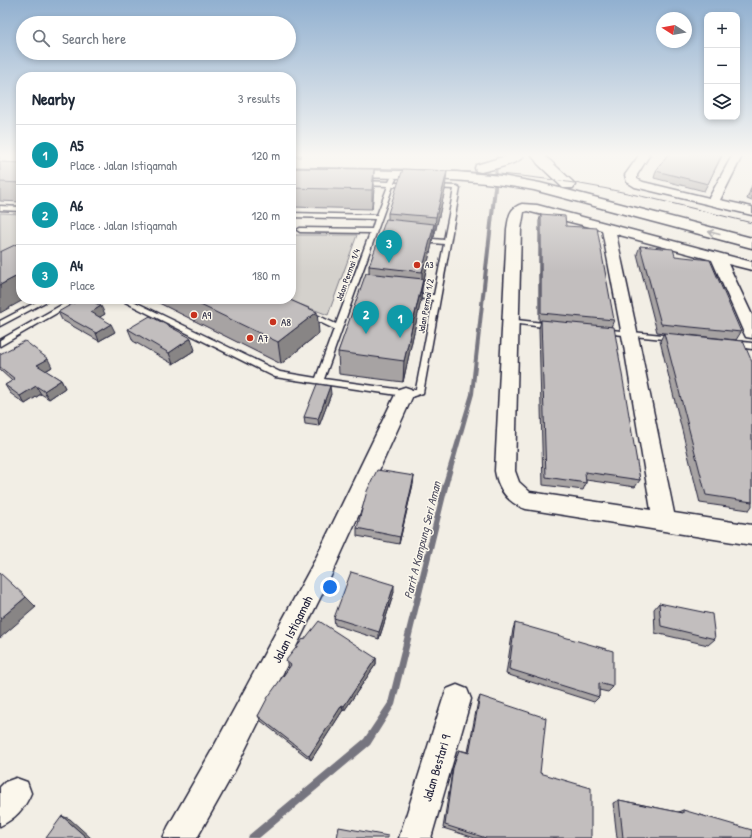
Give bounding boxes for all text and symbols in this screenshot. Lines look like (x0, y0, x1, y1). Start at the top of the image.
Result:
north arrow (656, 12, 692, 48)
map controls (704, 12, 740, 120)
button: + (704, 12, 740, 48)
search box (16, 16, 296, 60)
icon: search (30, 27, 52, 49)
text: Search here (62, 28, 126, 49)
button: − (704, 48, 740, 84)
button: layers (704, 84, 740, 120)
text: Nearby (32, 87, 75, 110)
text: 3 results (238, 89, 280, 107)
text: A5 (70, 135, 84, 156)
text: 1 (43, 146, 47, 164)
text: 120 m (252, 146, 280, 164)
text: Place · Jalan Istiqamah (70, 156, 177, 174)
text: A6 (70, 195, 83, 216)
text: 2 (42, 206, 48, 224)
text: 120 m (252, 206, 280, 224)
text: Place · Jalan Istiqamah (70, 216, 177, 234)
one-way arrow (708, 229, 721, 237)
pin: 3 (376, 230, 402, 263)
street label: Jalan Permai 1/4 (333, 247, 363, 303)
text: A4 (70, 255, 83, 276)
place label: A3 (425, 259, 433, 271)
marker: A3 (412, 260, 422, 270)
text: 3 (42, 266, 48, 284)
text: 180 m (252, 266, 280, 284)
text: Place (70, 276, 95, 294)
street label: Jalan Permai 1/2 (415, 277, 437, 334)
pin: 2 (353, 301, 379, 334)
pin: 1 (387, 305, 413, 338)
place label: A9 (202, 308, 211, 322)
marker: A9 (189, 310, 199, 320)
place label: A8 (281, 315, 291, 329)
marker: A8 (268, 317, 278, 327)
place label: A7 (258, 331, 269, 345)
marker: A7 (245, 333, 255, 343)
water label: Parit A Kampung Seri Aman (399, 478, 445, 600)
your location (320, 577, 340, 597)
street label: Jalan Istiqamah (267, 592, 317, 666)
street label: Jalan Bestari 9 (417, 732, 455, 804)

